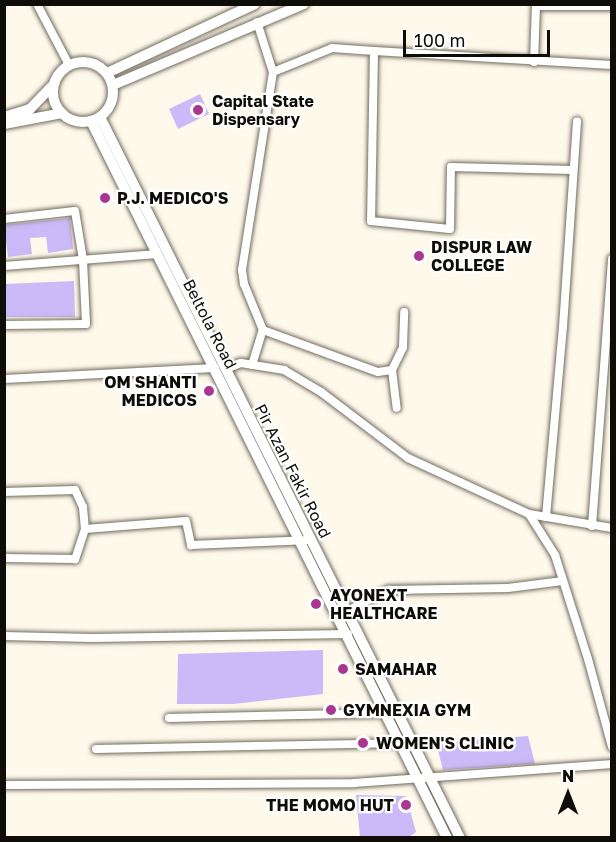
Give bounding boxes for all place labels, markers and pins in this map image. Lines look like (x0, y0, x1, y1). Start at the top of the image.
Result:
place label: Capital State Dispensary (212, 91, 314, 129)
marker: Capital State Dispensary (189, 101, 207, 119)
place label: P.J. MEDICO'S (117, 188, 228, 208)
marker: P.J. MEDICO'S (98, 191, 112, 205)
place label: DISPUR LAW COLLEGE (431, 237, 532, 275)
marker: DISPUR LAW COLLEGE (412, 249, 426, 263)
place label: OM SHANTI MEDICOS (104, 372, 197, 410)
marker: OM SHANTI MEDICOS (202, 384, 216, 398)
place label: AYONEXT HEALTHCARE (330, 585, 438, 623)
marker: AYONEXT HEALTHCARE (307, 595, 325, 613)
place label: SAMAHAR (355, 659, 437, 679)
marker: SAMAHAR (336, 662, 350, 676)
place label: GYMNEXIA GYM (343, 700, 471, 720)
marker: GYMNEXIA GYM (324, 703, 338, 717)
place label: WOMEN'S CLINIC (376, 733, 514, 753)
marker: WOMEN'S CLINIC (354, 734, 372, 752)
place label: THE MOMO HUT (266, 795, 394, 815)
marker: THE MOMO HUT (399, 798, 413, 812)

